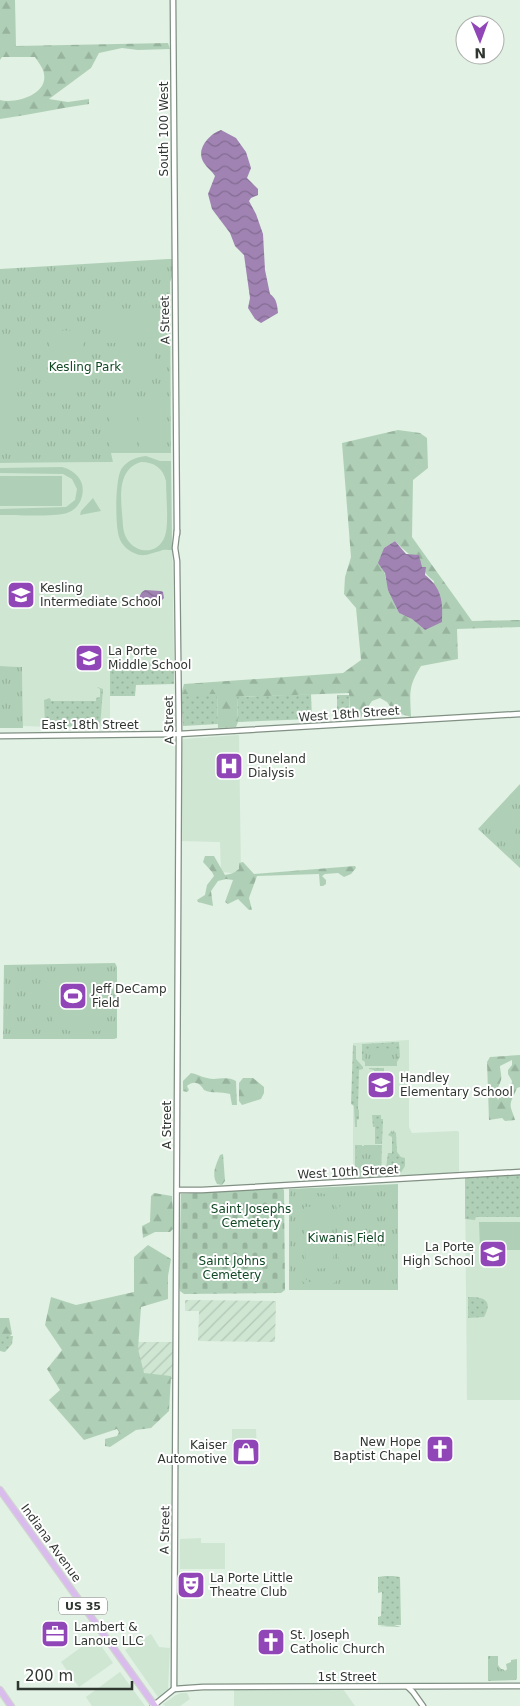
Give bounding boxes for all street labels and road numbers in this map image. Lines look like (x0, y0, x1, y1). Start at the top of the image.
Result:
street label: South 100 West (157, 81, 171, 176)
street label: A Street (158, 295, 172, 344)
street label: A Street (162, 695, 176, 744)
street label: West 18th Street (298, 703, 400, 725)
street label: East 18th Street (41, 718, 139, 732)
street label: A Street (160, 1100, 174, 1149)
street label: West 10th Street (297, 1162, 399, 1182)
street label: Indiana Avenue (18, 1501, 84, 1585)
street label: A Street (158, 1505, 172, 1554)
road number: US 35 (59, 1598, 107, 1614)
street label: 1st Street (318, 1670, 377, 1684)

